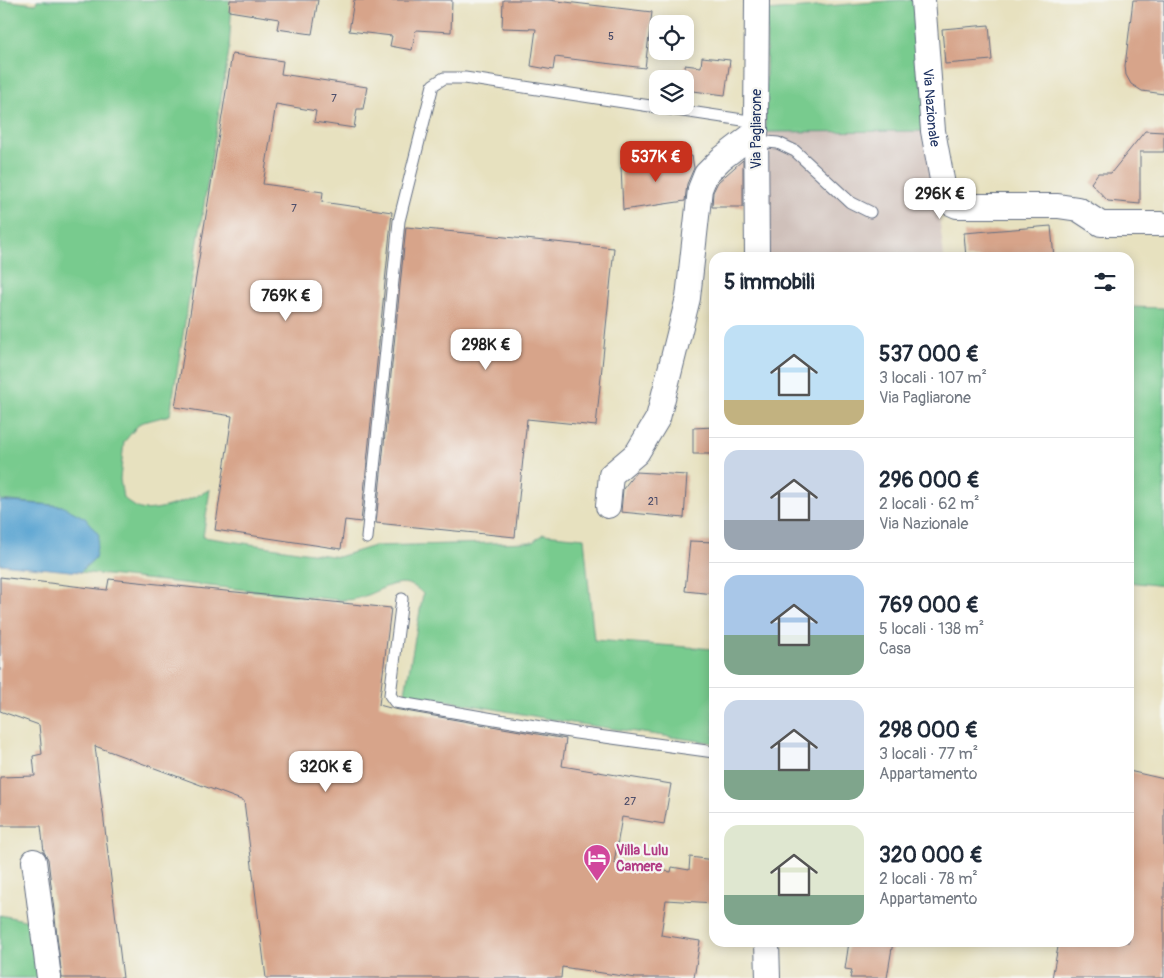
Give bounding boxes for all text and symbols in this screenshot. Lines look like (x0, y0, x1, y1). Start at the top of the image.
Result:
map controls (649, 15, 694, 115)
button: locate (649, 15, 694, 60)
house number: 5 (608, 30, 614, 43)
street label: Via Nazionale (920, 68, 944, 148)
button: layers (649, 70, 694, 115)
street label: Via Pagliarone (748, 89, 765, 169)
house number: 7 (331, 92, 337, 105)
pin: 537K € (615, 140, 697, 183)
text: 537K € (631, 147, 681, 167)
pin: 296K € (899, 178, 981, 220)
text: 296K € (915, 184, 965, 204)
house number: 7 (291, 202, 297, 215)
icon: filters (1091, 268, 1119, 296)
text: 5 immobili (724, 269, 815, 296)
pin: 769K € (245, 280, 327, 322)
text: 769K € (261, 286, 311, 306)
pin: 298K € (445, 328, 527, 371)
text: 298K € (462, 335, 510, 355)
text: 537 000 € (879, 341, 979, 368)
icon: home (764, 345, 824, 405)
text: 3 locali · 107 m² (879, 368, 987, 388)
text: Via Pagliarone (879, 388, 971, 408)
text: 296 000 € (879, 467, 980, 494)
icon: home (764, 470, 824, 530)
text: 2 locali · 62 m² (879, 494, 980, 514)
house number: 21 (648, 495, 658, 508)
text: Via Nazionale (879, 514, 968, 534)
text: 769 000 € (879, 592, 979, 619)
icon: home (764, 595, 824, 655)
text: 5 locali · 138 m² (879, 619, 984, 639)
text: Casa (879, 639, 911, 659)
text: 298 000 € (879, 717, 978, 744)
icon: home (764, 720, 824, 780)
text: 3 locali · 77 m² (879, 744, 978, 764)
pin: 320K € (285, 750, 367, 793)
text: 320K € (300, 757, 352, 777)
text: Appartamento (879, 764, 977, 784)
house number: 27 (624, 795, 636, 808)
place label: Villa Lulu Camere (616, 842, 668, 875)
text: 320 000 € (879, 842, 983, 869)
hotel icon: Villa Lulu Camere (582, 843, 612, 882)
icon: home (764, 845, 824, 905)
text: 2 locali · 78 m² (879, 869, 978, 889)
text: Appartamento (879, 889, 977, 909)

